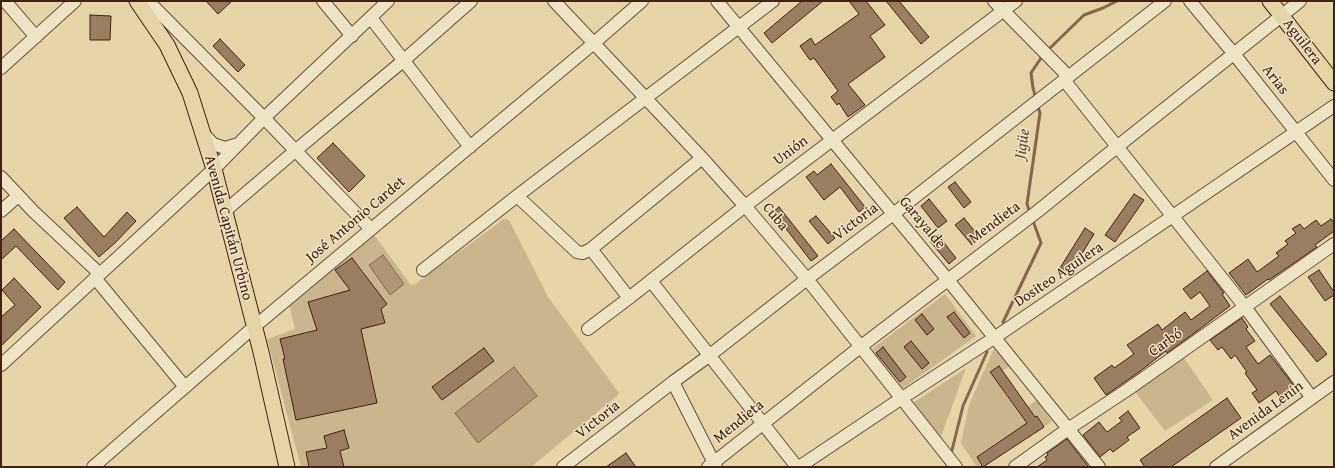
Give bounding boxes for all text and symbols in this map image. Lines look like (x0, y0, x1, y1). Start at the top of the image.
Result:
street label: Aguilera (1279, 15, 1325, 69)
street label: Arias (1258, 62, 1292, 98)
water label: Jigüe (1011, 127, 1035, 161)
street label: Unión (770, 132, 812, 170)
street label: Avenida Capitán Urbino (200, 154, 256, 302)
street label: José Antonio Cardet (303, 173, 409, 267)
street label: Garayalde (895, 193, 949, 253)
street label: Mendieta (966, 198, 1024, 248)
street label: Cuba (758, 199, 792, 235)
street label: Victoria (830, 199, 882, 245)
street label: Dositeo Aguilera (1011, 239, 1107, 311)
street label: Carbó (1146, 325, 1186, 361)
street label: Avenida Lenin (1225, 378, 1307, 444)
street label: Mendieta (710, 396, 768, 448)
street label: Victoria (572, 397, 624, 443)

